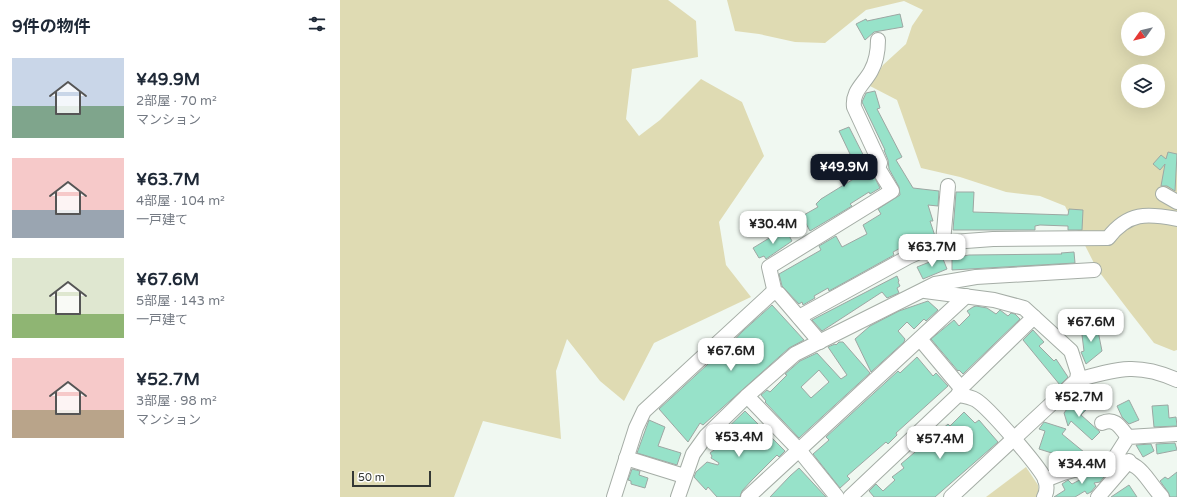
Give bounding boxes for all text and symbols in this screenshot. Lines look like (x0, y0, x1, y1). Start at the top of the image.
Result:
north arrow (1121, 12, 1165, 56)
map controls (1121, 12, 1165, 108)
icon: filters (306, 13, 328, 35)
text: 9件の物件 (12, 16, 91, 37)
button: layers (1121, 64, 1165, 108)
text: ¥49.9M (136, 69, 200, 90)
icon: home (44, 74, 92, 122)
text: 2部屋 · 70 m² (136, 93, 217, 109)
text: マンション (136, 112, 201, 128)
pin: ¥49.9M (811, 154, 877, 188)
text: ¥49.9M (820, 159, 868, 175)
text: ¥63.7M (136, 169, 200, 190)
icon: home (44, 174, 92, 222)
text: 4部屋 · 104 m² (136, 193, 225, 209)
pin: ¥30.4M (740, 211, 806, 245)
text: 一戸建て (136, 212, 188, 228)
text: ¥30.4M (749, 216, 797, 232)
pin: ¥63.7M (899, 234, 965, 268)
text: ¥63.7M (908, 239, 956, 255)
text: ¥67.6M (136, 269, 199, 290)
icon: home (44, 274, 92, 322)
text: 5部屋 · 143 m² (136, 293, 225, 309)
pin: ¥67.6M (1058, 309, 1124, 343)
text: 一戸建て (136, 312, 188, 328)
text: ¥67.6M (1067, 314, 1115, 330)
pin: ¥67.6M (698, 338, 764, 372)
text: ¥67.6M (707, 343, 755, 359)
text: ¥52.7M (136, 369, 200, 390)
icon: home (44, 374, 92, 422)
pin: ¥52.7M (1046, 384, 1112, 418)
text: ¥52.7M (1055, 389, 1103, 405)
text: 3部屋 · 98 m² (136, 393, 217, 409)
text: マンション (136, 412, 201, 428)
pin: ¥53.4M (706, 424, 772, 458)
pin: ¥57.4M (907, 426, 973, 460)
text: ¥53.4M (715, 429, 763, 445)
text: ¥57.4M (916, 431, 964, 447)
pin: ¥34.4M (1049, 451, 1115, 485)
text: ¥34.4M (1058, 456, 1106, 472)
scale bar (352, 469, 431, 488)
text: 50 m (358, 471, 385, 484)

